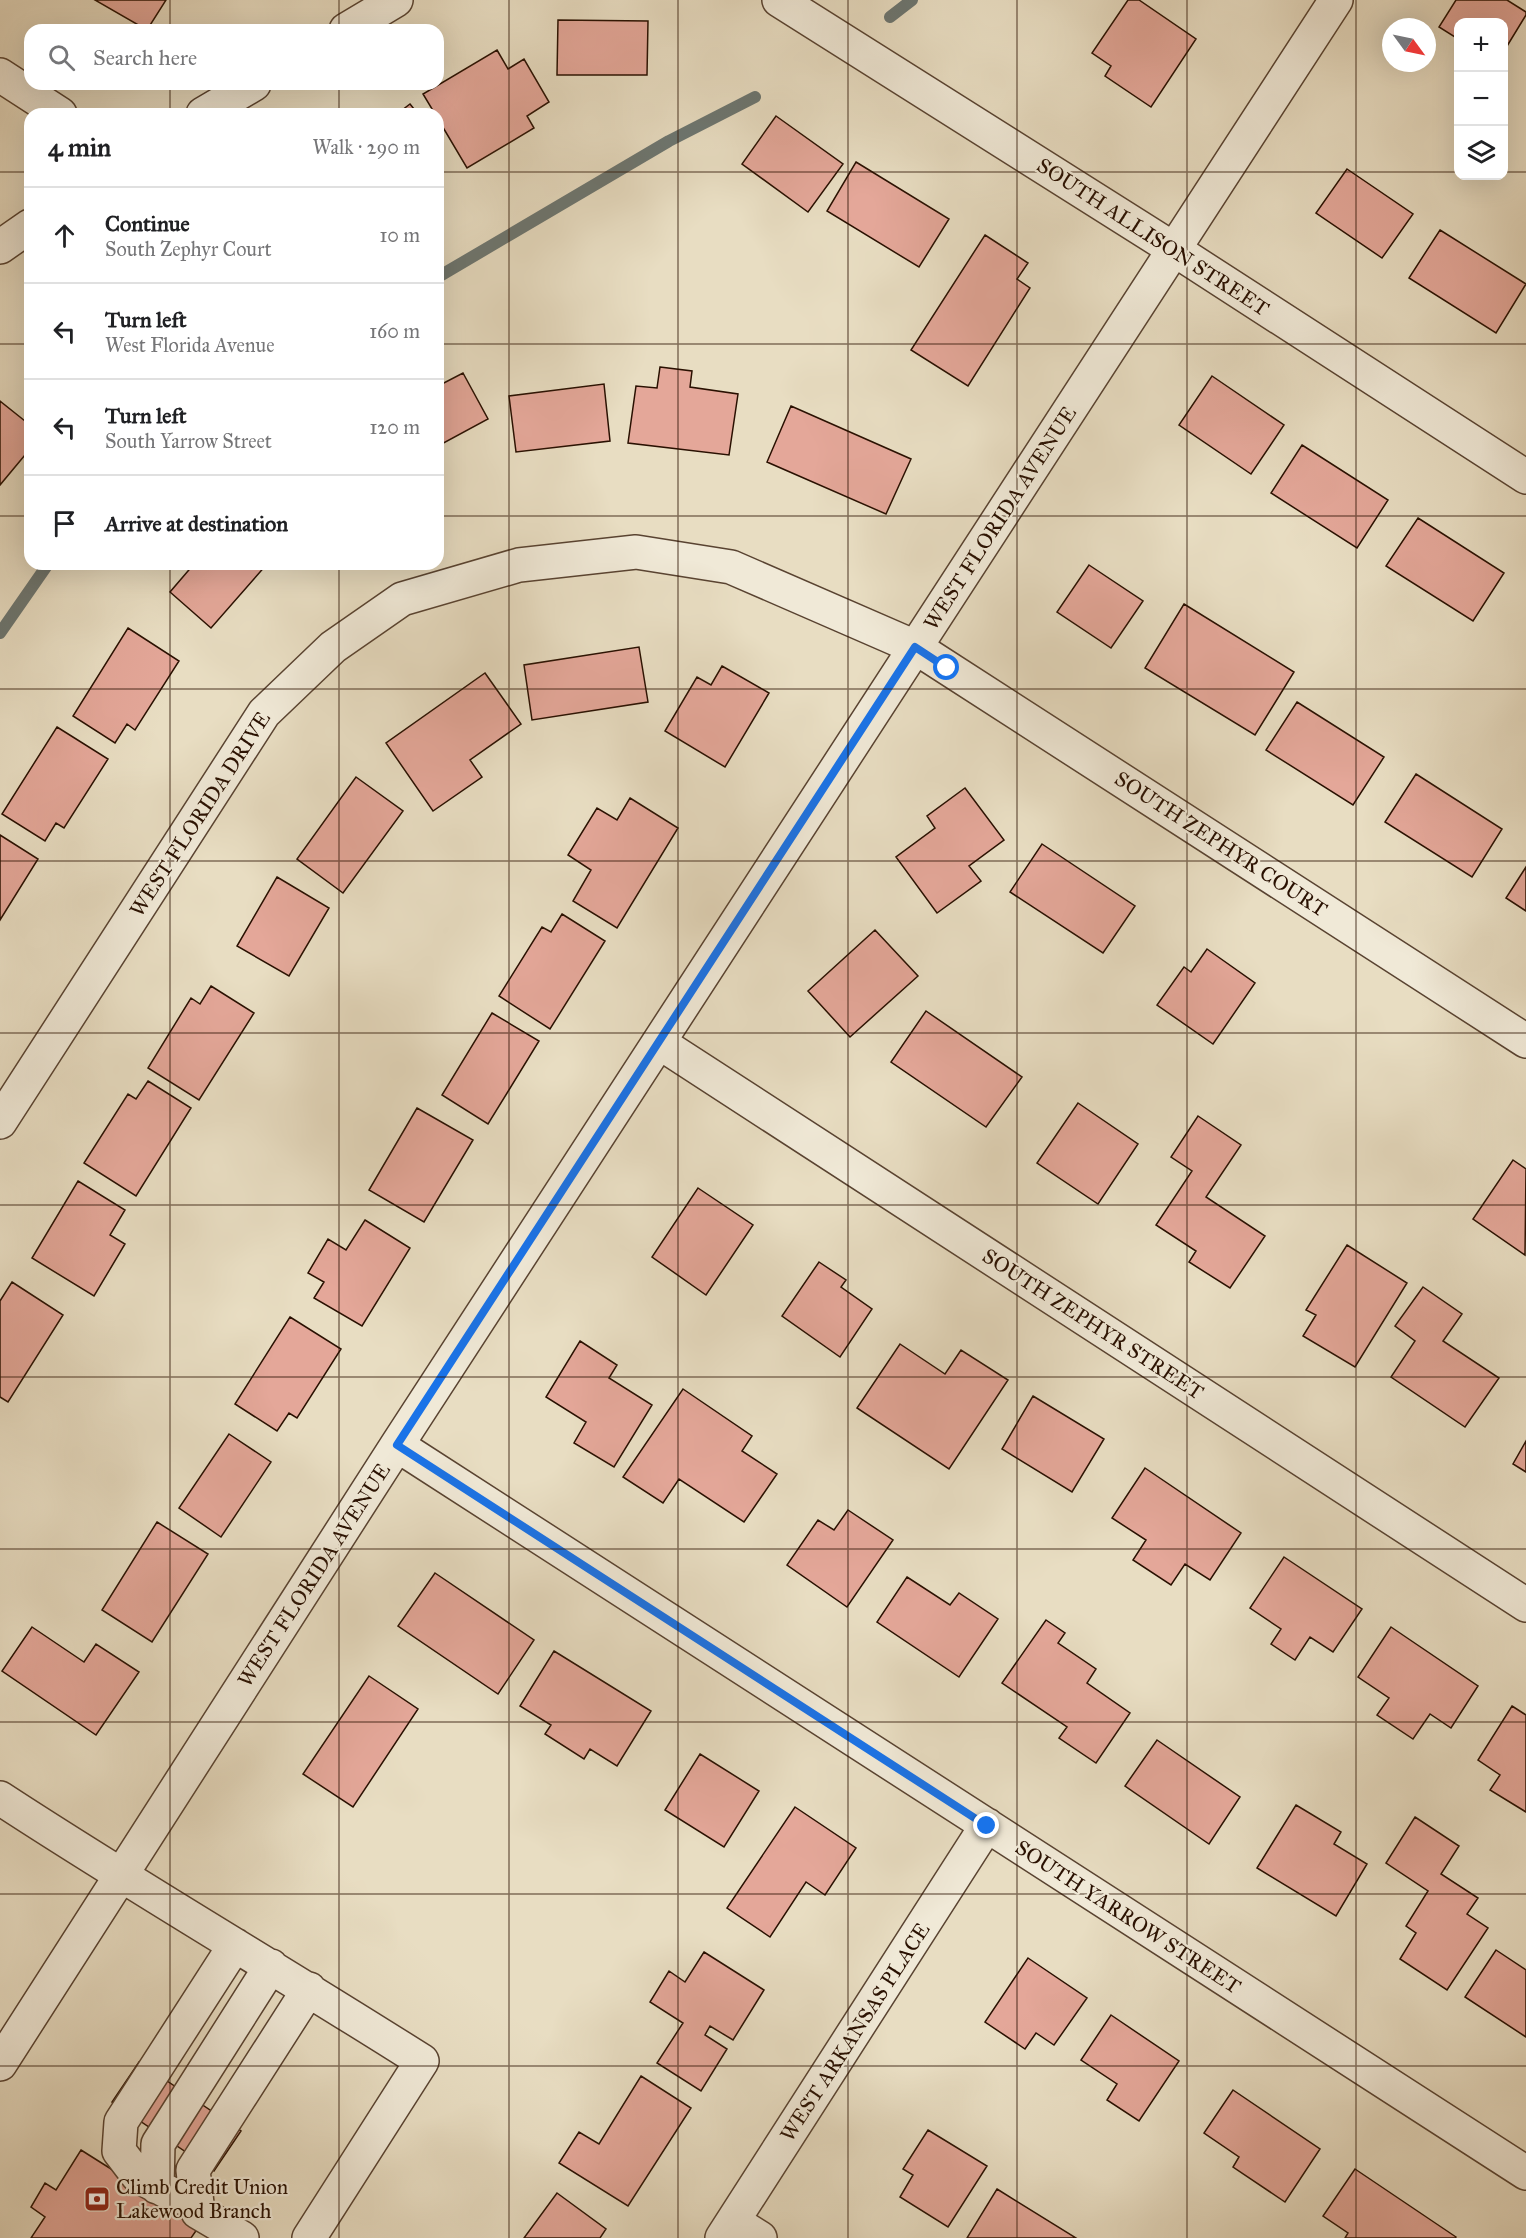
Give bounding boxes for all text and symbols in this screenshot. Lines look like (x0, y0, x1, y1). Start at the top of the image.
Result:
north arrow (1382, 18, 1436, 72)
map controls (1454, 18, 1508, 180)
button: + (1454, 18, 1508, 72)
search box (24, 24, 444, 90)
icon: search (45, 41, 78, 74)
text: Search here (93, 44, 197, 71)
button: − (1454, 72, 1508, 126)
button: layers (1454, 126, 1508, 180)
text: 4 min (48, 131, 111, 163)
text: Walk · 290 m (312, 135, 420, 159)
street label: SOUTH ALLISON STREET (1032, 152, 1274, 322)
text: Continue (105, 210, 190, 237)
icon: ahead (48, 219, 81, 252)
text: 10 m (379, 223, 420, 247)
text: South Zephyr Court (105, 237, 272, 261)
text: Turn left (105, 306, 187, 333)
icon: left (48, 315, 81, 348)
text: 160 m (369, 319, 420, 343)
text: West Florida Avenue (105, 333, 275, 357)
street label: WEST FLORIDA AVENUE (918, 401, 1082, 635)
text: Turn left (105, 402, 187, 429)
icon: left (48, 411, 81, 444)
text: 120 m (369, 415, 420, 439)
text: South Yarrow Street (105, 429, 272, 453)
icon: arrive (48, 507, 81, 540)
text: Arrive at destination (105, 510, 288, 537)
route start (933, 654, 959, 680)
street label: WEST FLORIDA DRIVE (124, 707, 276, 921)
street label: SOUTH ZEPHYR COURT (1110, 765, 1332, 923)
street label: SOUTH ZEPHYR STREET (978, 1243, 1208, 1405)
street label: WEST FLORIDA AVENUE (232, 1458, 396, 1692)
route end (973, 1812, 999, 1838)
street label: SOUTH YARROW STREET (1010, 1834, 1246, 2000)
street label: WEST ARKANSAS PLACE (774, 1918, 936, 2146)
place label: Climb Credit Union Lakewood Branch (116, 2174, 288, 2224)
bank icon: Climb Credit Union Lakewood Branch (82, 2184, 112, 2214)

